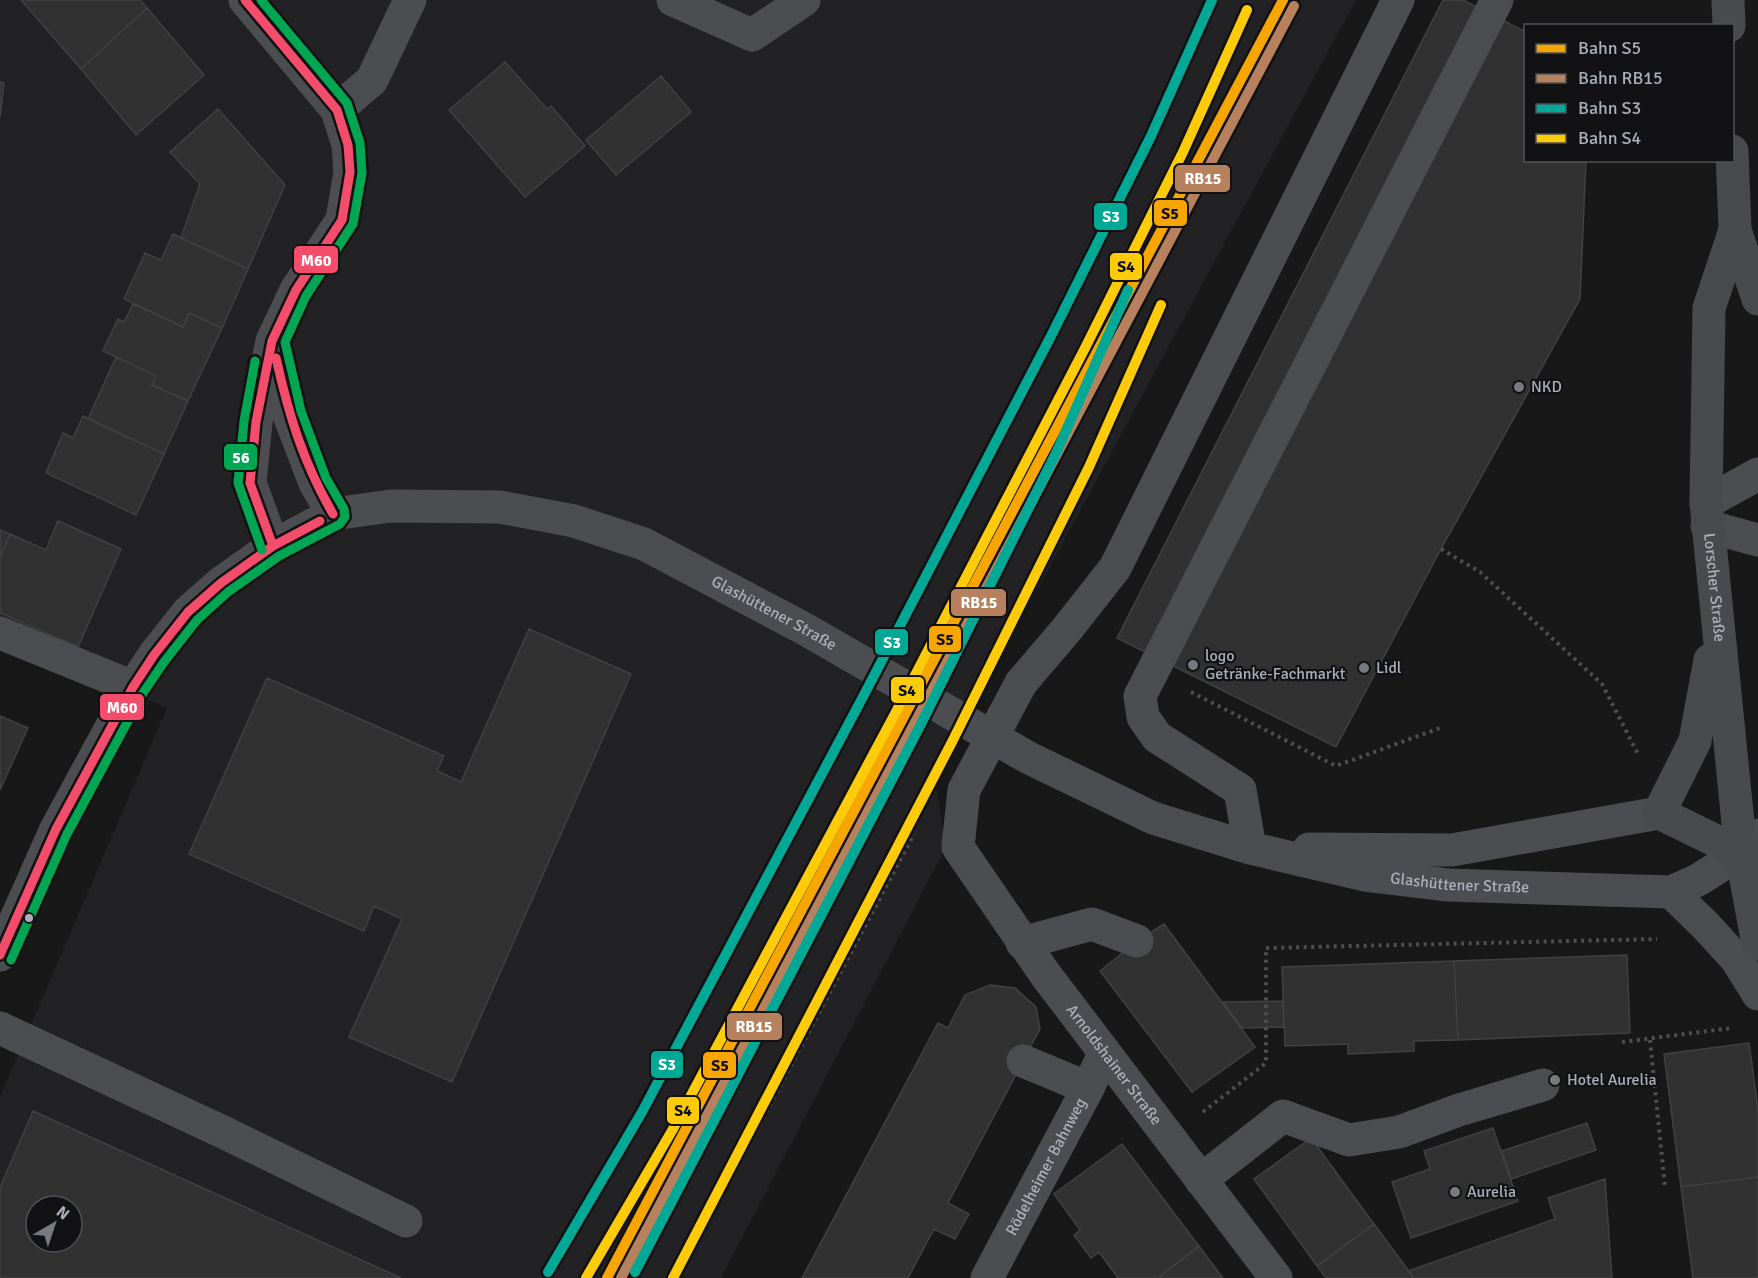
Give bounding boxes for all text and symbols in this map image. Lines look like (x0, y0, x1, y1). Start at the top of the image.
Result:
legend (1524, 24, 1734, 162)
text: Bahn S5 (1578, 37, 1641, 59)
text: Bahn RB15 (1578, 67, 1663, 89)
text: Bahn S3 (1578, 97, 1641, 119)
text: Bahn S4 (1578, 127, 1642, 149)
line badge: RB15 (1174, 164, 1231, 193)
text: RB15 (1185, 169, 1221, 189)
line badge: S5 (1153, 199, 1188, 227)
line badge: S3 (1093, 202, 1128, 231)
text: S5 (1161, 204, 1179, 224)
text: S3 (1102, 207, 1120, 227)
line badge: M60 (293, 245, 339, 274)
text: M60 (301, 251, 332, 271)
line badge: S4 (1109, 252, 1143, 281)
text: S4 (1117, 257, 1135, 277)
place label: NKD (1531, 377, 1562, 397)
marker: NKD (1512, 380, 1526, 394)
line badge: 56 (223, 443, 258, 471)
text: 56 (232, 448, 250, 468)
street label: Lorscher Straße (1699, 532, 1730, 643)
street label: Glashüttener Straße (708, 571, 840, 655)
line badge: RB15 (950, 588, 1007, 617)
text: RB15 (961, 593, 997, 613)
line badge: S5 (928, 625, 962, 653)
line badge: S3 (874, 628, 909, 656)
text: S5 (936, 630, 954, 650)
text: S3 (883, 633, 901, 653)
place label: logo Getränke-Fachmarkt (1205, 646, 1346, 684)
marker: logo Getränke-Fachmarkt (1186, 658, 1200, 672)
place label: Lidl (1376, 658, 1402, 678)
marker: Lidl (1357, 661, 1371, 675)
line badge: S4 (890, 676, 925, 704)
text: S4 (898, 681, 916, 701)
line badge: M60 (99, 693, 145, 721)
text: M60 (107, 698, 138, 718)
street label: Glashüttener Straße (1389, 868, 1530, 898)
unlabelled marker (23, 912, 35, 924)
street label: Arnoldshainer Straße (1062, 1000, 1166, 1129)
line badge: RB15 (726, 1012, 783, 1041)
text: RB15 (736, 1017, 772, 1037)
line badge: S3 (650, 1050, 684, 1079)
line badge: S5 (702, 1051, 737, 1079)
text: S3 (658, 1055, 676, 1075)
text: S5 (711, 1056, 729, 1076)
place label: Hotel Aurelia (1567, 1070, 1657, 1090)
marker: Hotel Aurelia (1548, 1073, 1562, 1087)
street label: Rödelheimer Bahnweg (1001, 1094, 1091, 1239)
line badge: S4 (666, 1096, 700, 1125)
text: S4 (674, 1101, 692, 1121)
place label: Aurelia (1467, 1182, 1516, 1202)
marker: Aurelia (1448, 1185, 1462, 1199)
north arrow (24, 1194, 84, 1254)
text: N (52, 1202, 73, 1224)

